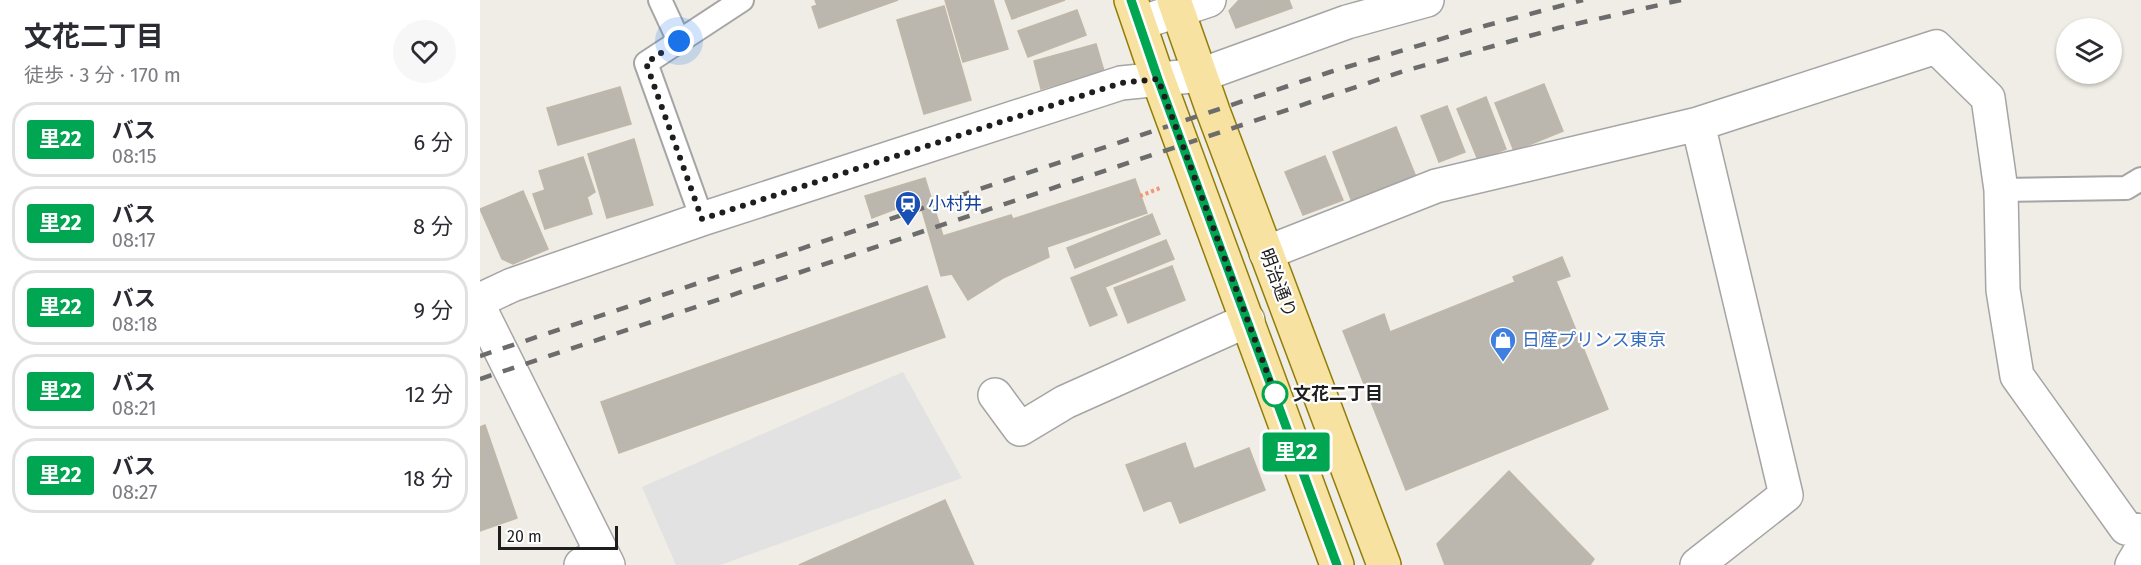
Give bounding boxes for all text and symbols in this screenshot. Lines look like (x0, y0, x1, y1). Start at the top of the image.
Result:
map controls (2056, 18, 2122, 84)
button: layers (2056, 18, 2122, 84)
text: 文花二丁目 (24, 20, 164, 53)
button: heart (393, 20, 456, 83)
your location (664, 26, 694, 56)
text: 徒歩 · 3 分 · 170 m (24, 63, 181, 87)
text: バス (112, 117, 156, 144)
text: 里22 (39, 126, 82, 152)
text: 6 分 (413, 129, 453, 156)
text: 08:15 (112, 144, 157, 168)
station icon: 小村井 (893, 189, 923, 227)
place label: 小村井 (928, 193, 982, 215)
text: バス (112, 201, 156, 228)
text: 里22 (39, 210, 82, 236)
text: 8 分 (413, 213, 453, 240)
text: 08:17 (112, 228, 155, 252)
street label: 明治通り (1255, 245, 1301, 321)
text: バス (112, 285, 156, 312)
text: 里22 (39, 294, 82, 320)
text: 9 分 (414, 297, 453, 324)
text: 08:18 (112, 312, 158, 336)
shop icon: 日産プリンス東京 (1488, 325, 1518, 363)
place label: 日産プリンス東京 (1522, 329, 1666, 351)
text: バス (112, 369, 156, 396)
text: 里22 (39, 378, 82, 404)
text: 12 分 (405, 381, 453, 408)
marker: 文花二丁目 (1262, 381, 1288, 407)
place label: 文花二丁目 (1293, 383, 1383, 405)
text: 08:21 (112, 396, 157, 420)
line badge: 里22 (1262, 432, 1330, 472)
text: 里22 (1275, 439, 1317, 465)
text: バス (112, 453, 156, 480)
text: 里22 (39, 462, 82, 488)
text: 18 分 (404, 465, 453, 492)
text: 08:27 (112, 480, 157, 504)
scale bar (498, 523, 618, 550)
text: 20 m (507, 527, 542, 546)

